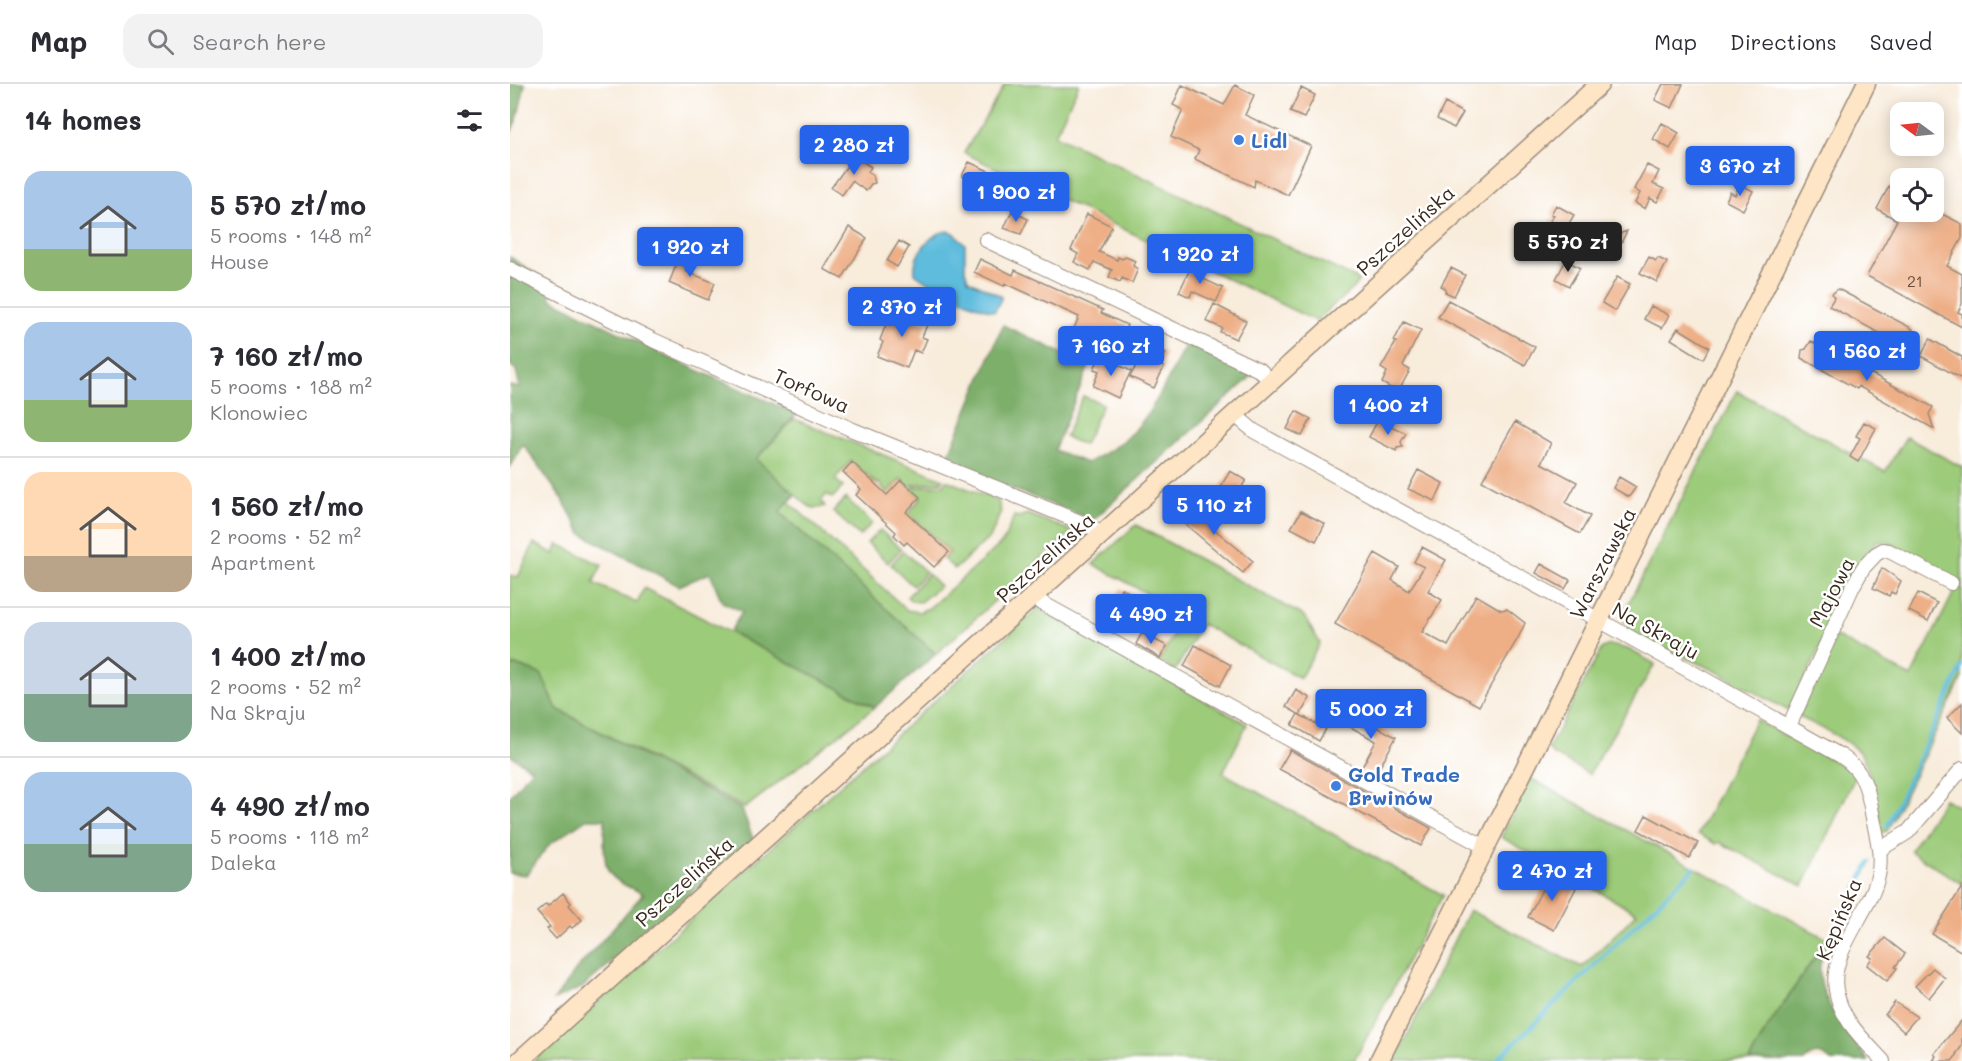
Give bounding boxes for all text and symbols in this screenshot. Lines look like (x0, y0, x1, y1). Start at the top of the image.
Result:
search box (123, 14, 543, 68)
text: Map (30, 23, 87, 59)
icon: search (144, 25, 177, 58)
text: Search here (192, 27, 326, 56)
text: Map (1654, 28, 1697, 55)
text: Directions (1730, 28, 1837, 55)
text: Saved (1870, 28, 1932, 55)
north arrow (1890, 102, 1944, 156)
map controls (1890, 102, 1944, 222)
text: 14 homes (24, 103, 142, 137)
icon: filters (453, 104, 486, 137)
pin: 2 280 zł (792, 125, 916, 176)
place label: Lidl (1251, 127, 1287, 153)
text: 2 280 zł (814, 131, 894, 157)
marker: Lidl (1232, 133, 1246, 147)
pin: 3 670 zł (1678, 146, 1802, 197)
text: 3 670 zł (1700, 152, 1780, 178)
button: locate (1890, 168, 1944, 222)
pin: 1 900 zł (954, 172, 1078, 223)
text: 1 900 zł (976, 178, 1056, 204)
street label: Pszczelińska (1350, 179, 1460, 281)
text: 5 570 zł/mo (210, 188, 366, 222)
icon: home (72, 195, 144, 267)
text: 5 rooms · 148 m² (210, 222, 372, 248)
pin: 5 570 zł (1506, 222, 1630, 273)
pin: 1 920 zł (628, 227, 752, 278)
text: 5 570 zł (1528, 228, 1608, 254)
text: 1 920 zł (651, 233, 729, 259)
pin: 1 920 zł (1138, 234, 1262, 285)
text: 1 920 zł (1161, 240, 1239, 266)
text: House (210, 248, 269, 274)
house number: 21 (1907, 270, 1923, 291)
pin: 2 370 zł (840, 287, 964, 338)
text: 2 370 zł (862, 293, 942, 319)
pin: 7 160 zł (1049, 326, 1173, 377)
pin: 1 560 zł (1805, 331, 1929, 382)
text: 7 160 zł (1072, 332, 1150, 358)
text: 1 560 zł (1828, 337, 1906, 363)
text: 7 160 zł/mo (210, 339, 363, 373)
icon: home (72, 346, 144, 418)
street label: Torfowa (770, 362, 854, 418)
text: 5 rooms · 188 m² (210, 373, 372, 399)
pin: 1 400 zł (1326, 385, 1450, 436)
text: 1 400 zł (1348, 391, 1428, 417)
text: Klonowiec (210, 399, 308, 425)
pin: 5 110 zł (1152, 485, 1276, 536)
text: 1 560 zł/mo (210, 489, 364, 523)
text: 5 110 zł (1176, 491, 1252, 517)
icon: home (72, 496, 144, 568)
street label: Warszawska (1563, 503, 1641, 623)
street label: Pszczelińska (990, 506, 1100, 608)
text: 2 rooms · 52 m² (210, 523, 361, 549)
text: Apartment (210, 549, 316, 575)
street label: Majowa (1802, 553, 1860, 631)
pin: 4 490 zł (1089, 594, 1213, 645)
street label: Na Skraju (1608, 595, 1704, 665)
text: 4 490 zł (1109, 600, 1193, 626)
text: 1 400 zł/mo (210, 639, 366, 673)
icon: home (72, 646, 144, 718)
text: 2 rooms · 52 m² (210, 673, 361, 699)
pin: 5 000 zł (1309, 689, 1433, 740)
text: 5 000 zł (1329, 695, 1413, 721)
text: Na Skraju (210, 699, 306, 725)
place label: Gold Trade Brwinów (1348, 761, 1460, 810)
marker: Gold Trade Brwinów (1329, 779, 1343, 793)
text: 4 490 zł/mo (210, 789, 370, 823)
icon: home (72, 796, 144, 868)
text: 5 rooms · 118 m² (210, 823, 369, 849)
street label: Pszczelińska (629, 830, 739, 932)
text: Daleka (210, 849, 277, 875)
pin: 2 470 zł (1490, 851, 1614, 902)
text: 2 470 zł (1512, 857, 1592, 883)
street label: Kępińska (1809, 874, 1867, 964)

